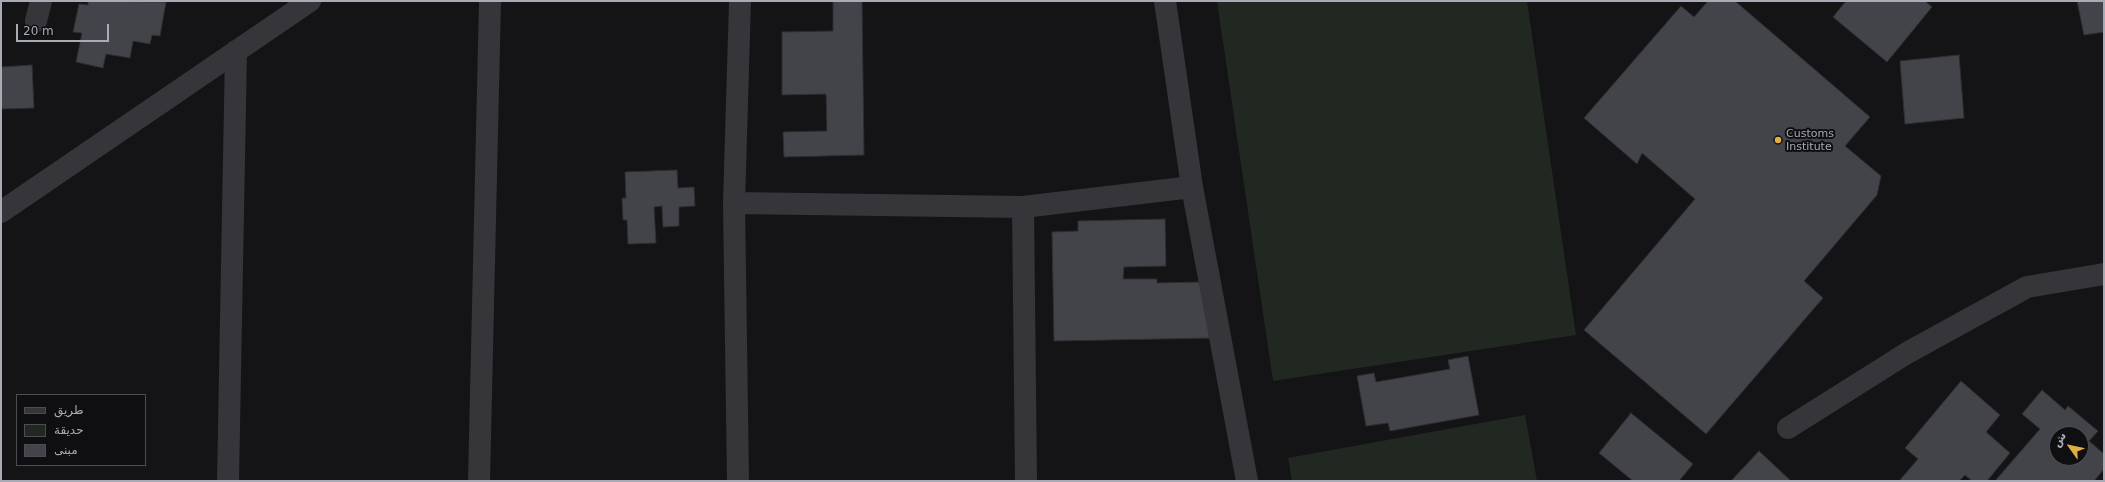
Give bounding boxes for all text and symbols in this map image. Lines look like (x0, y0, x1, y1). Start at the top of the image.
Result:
scale bar (18, 16, 111, 42)
text: 20 m (23, 24, 54, 38)
place label: Customs Institute (1786, 127, 1834, 153)
marker: Customs Institute (1773, 135, 1783, 145)
legend (16, 394, 146, 466)
text: طريق (54, 403, 84, 417)
text: حديقة (54, 423, 84, 437)
north arrow (2049, 426, 2089, 466)
text: ش (2050, 430, 2069, 450)
text: مبنى (54, 443, 78, 457)

